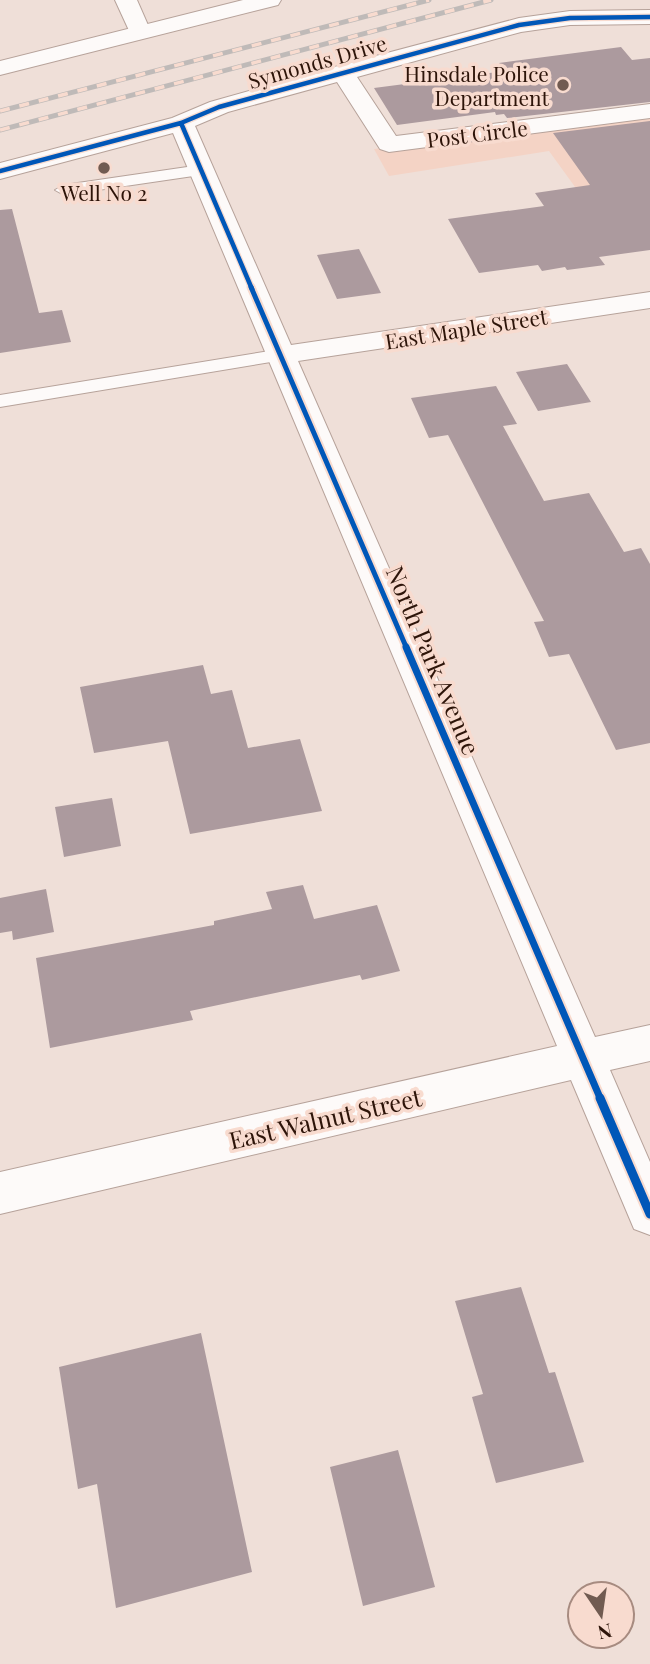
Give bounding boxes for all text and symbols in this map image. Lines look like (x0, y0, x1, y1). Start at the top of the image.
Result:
street label: Symonds Drive (244, 28, 390, 94)
place label: Hinsdale Police Department (404, 59, 550, 111)
marker: Hinsdale Police Department (555, 77, 571, 93)
street label: Post Circle (425, 113, 529, 153)
marker: Well No 2 (96, 160, 112, 176)
place label: Well No 2 (60, 178, 147, 206)
street label: East Maple Street (383, 301, 550, 355)
street label: North Park Avenue (380, 561, 488, 759)
street label: East Walnut Street (226, 1080, 425, 1156)
north arrow (566, 1580, 636, 1650)
text: N (595, 1618, 615, 1647)

